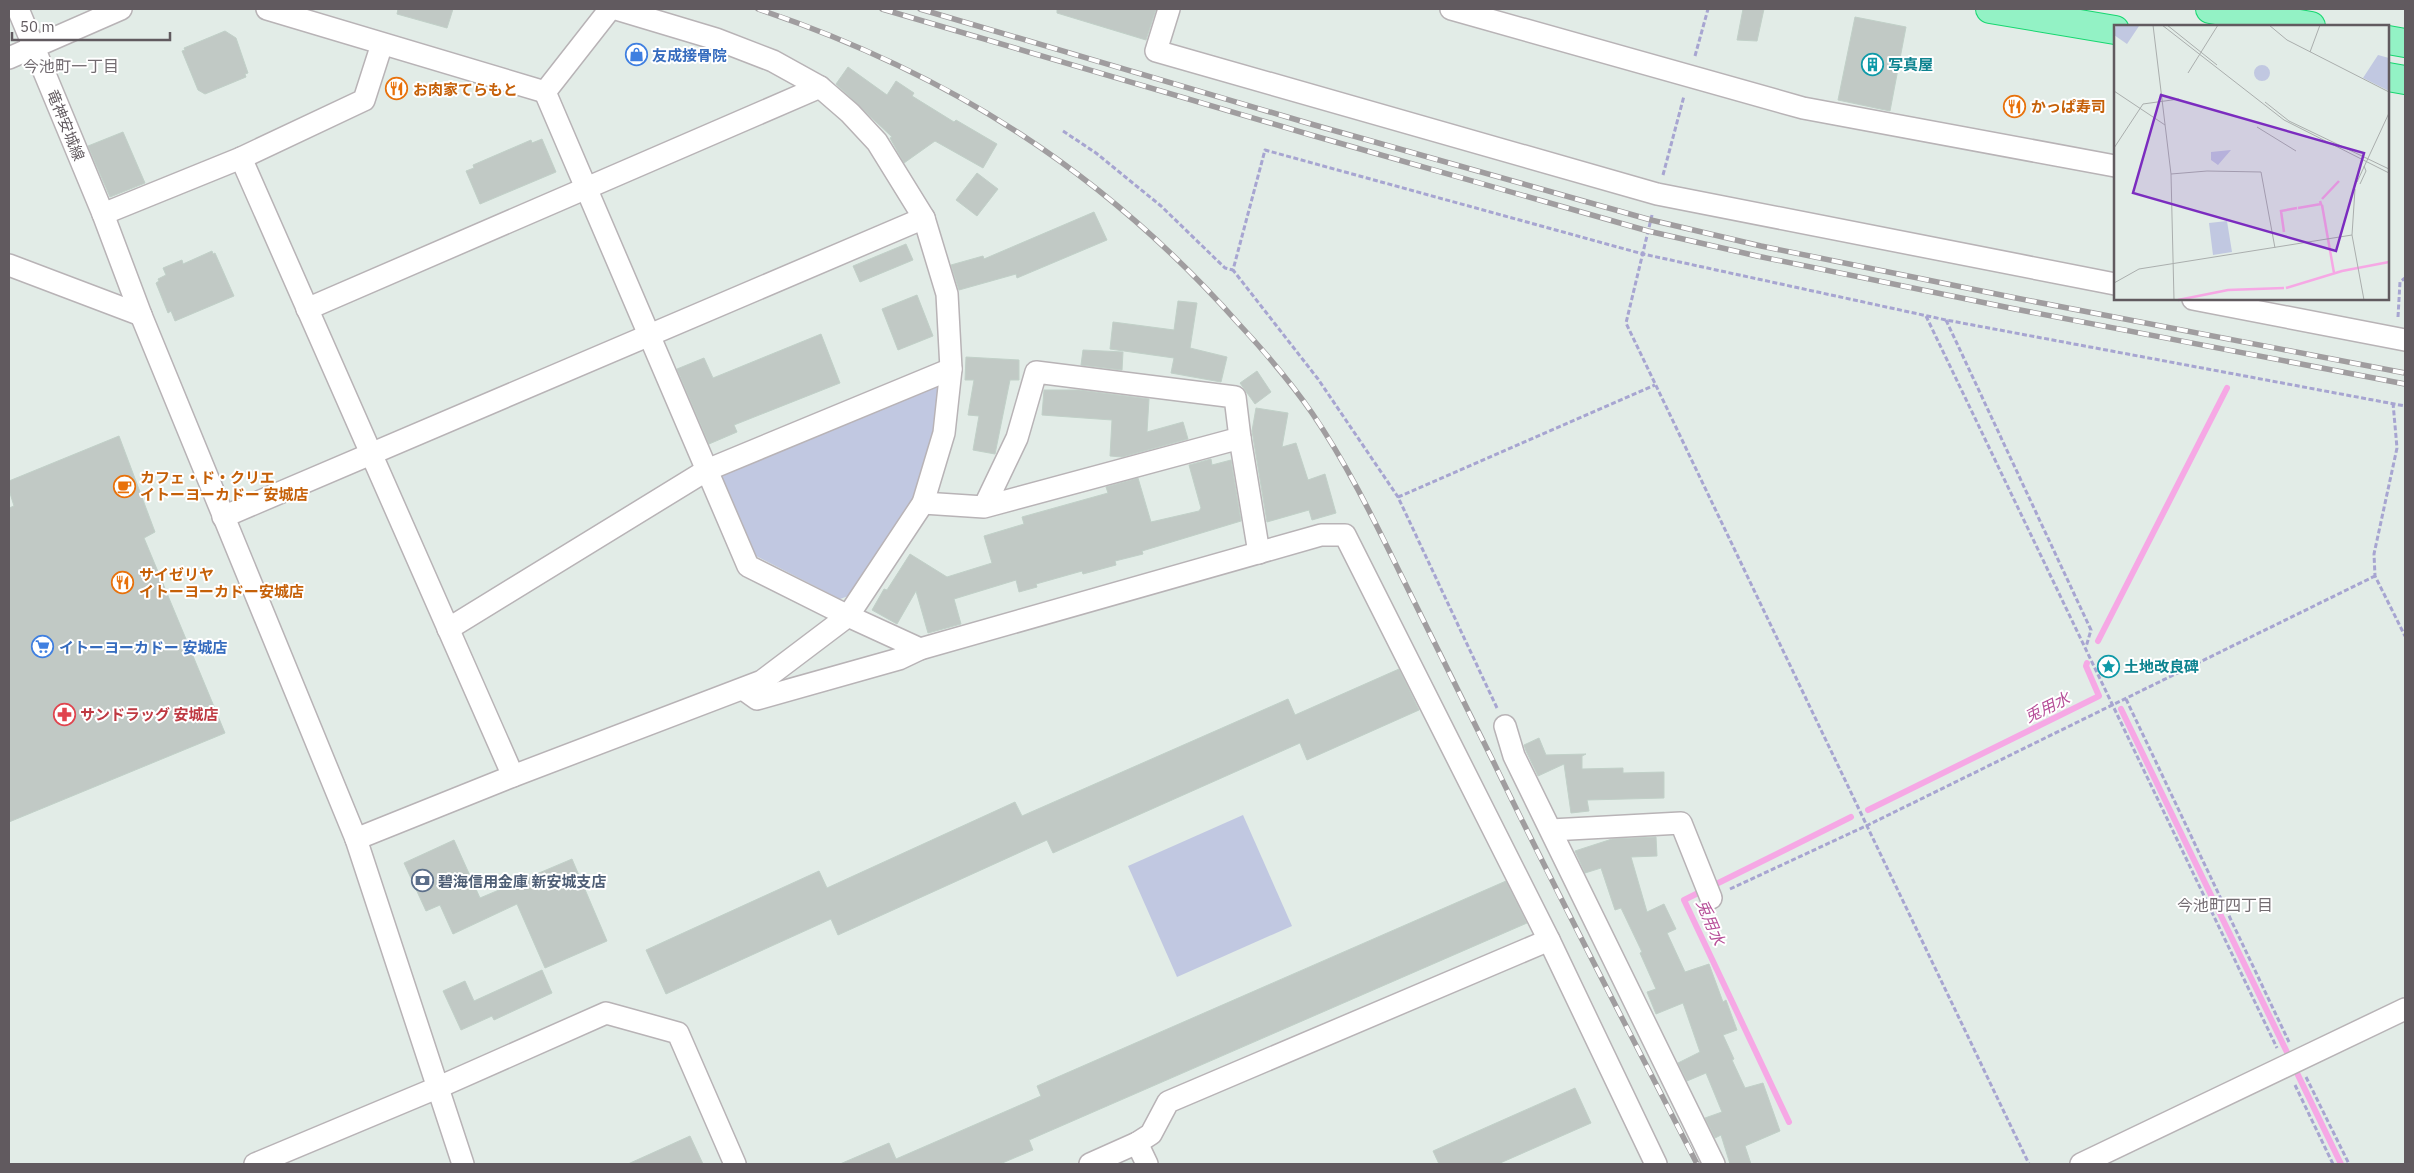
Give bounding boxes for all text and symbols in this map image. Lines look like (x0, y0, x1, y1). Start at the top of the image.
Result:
scale bar (12, 10, 170, 42)
text: 50 m (20, 17, 55, 36)
inset map (2114, 25, 2389, 300)
shop icon: 友成接骨院 (624, 43, 648, 67)
place label: 友成接骨院 (652, 46, 727, 65)
building icon: 写真屋 (1860, 52, 1884, 76)
place label: 写真屋 (1888, 55, 1933, 74)
district label: 今池町一丁目 (23, 56, 119, 76)
restaurant icon: お肉家てらもと (385, 77, 409, 101)
place label: お肉家てらもと (413, 80, 518, 99)
street label: 竜神安城線 (43, 87, 89, 163)
restaurant icon: かっぱ寿司 (2003, 94, 2027, 118)
place label: かっぱ寿司 (2031, 97, 2106, 116)
place label: カフェ・ド・クリエ イトーヨーカドー 安城店 (140, 468, 309, 504)
cafe icon: カフェ・ド・クリエ イトーヨーカドー 安城店 (112, 474, 136, 498)
place label: サイゼリヤ イトーヨーカドー安城店 (139, 565, 304, 601)
restaurant icon: サイゼリヤ イトーヨーカドー安城店 (111, 571, 135, 595)
supermarket icon: イトーヨーカドー 安城店 (31, 635, 55, 659)
place label: イトーヨーカドー 安城店 (59, 638, 228, 657)
place icon: 土地改良碑 (2096, 654, 2120, 678)
place label: 土地改良碑 (2124, 657, 2199, 676)
water label: 兎用水 (2021, 687, 2075, 727)
pharmacy icon: サンドラッグ 安城店 (52, 702, 76, 726)
place label: サンドラッグ 安城店 (80, 705, 219, 724)
bank icon: 碧海信用金庫 新安城支店 (410, 869, 434, 893)
place label: 碧海信用金庫 新安城支店 (438, 872, 607, 891)
district label: 今池町四丁目 (2177, 895, 2273, 915)
water label: 兎用水 (1692, 896, 1730, 950)

